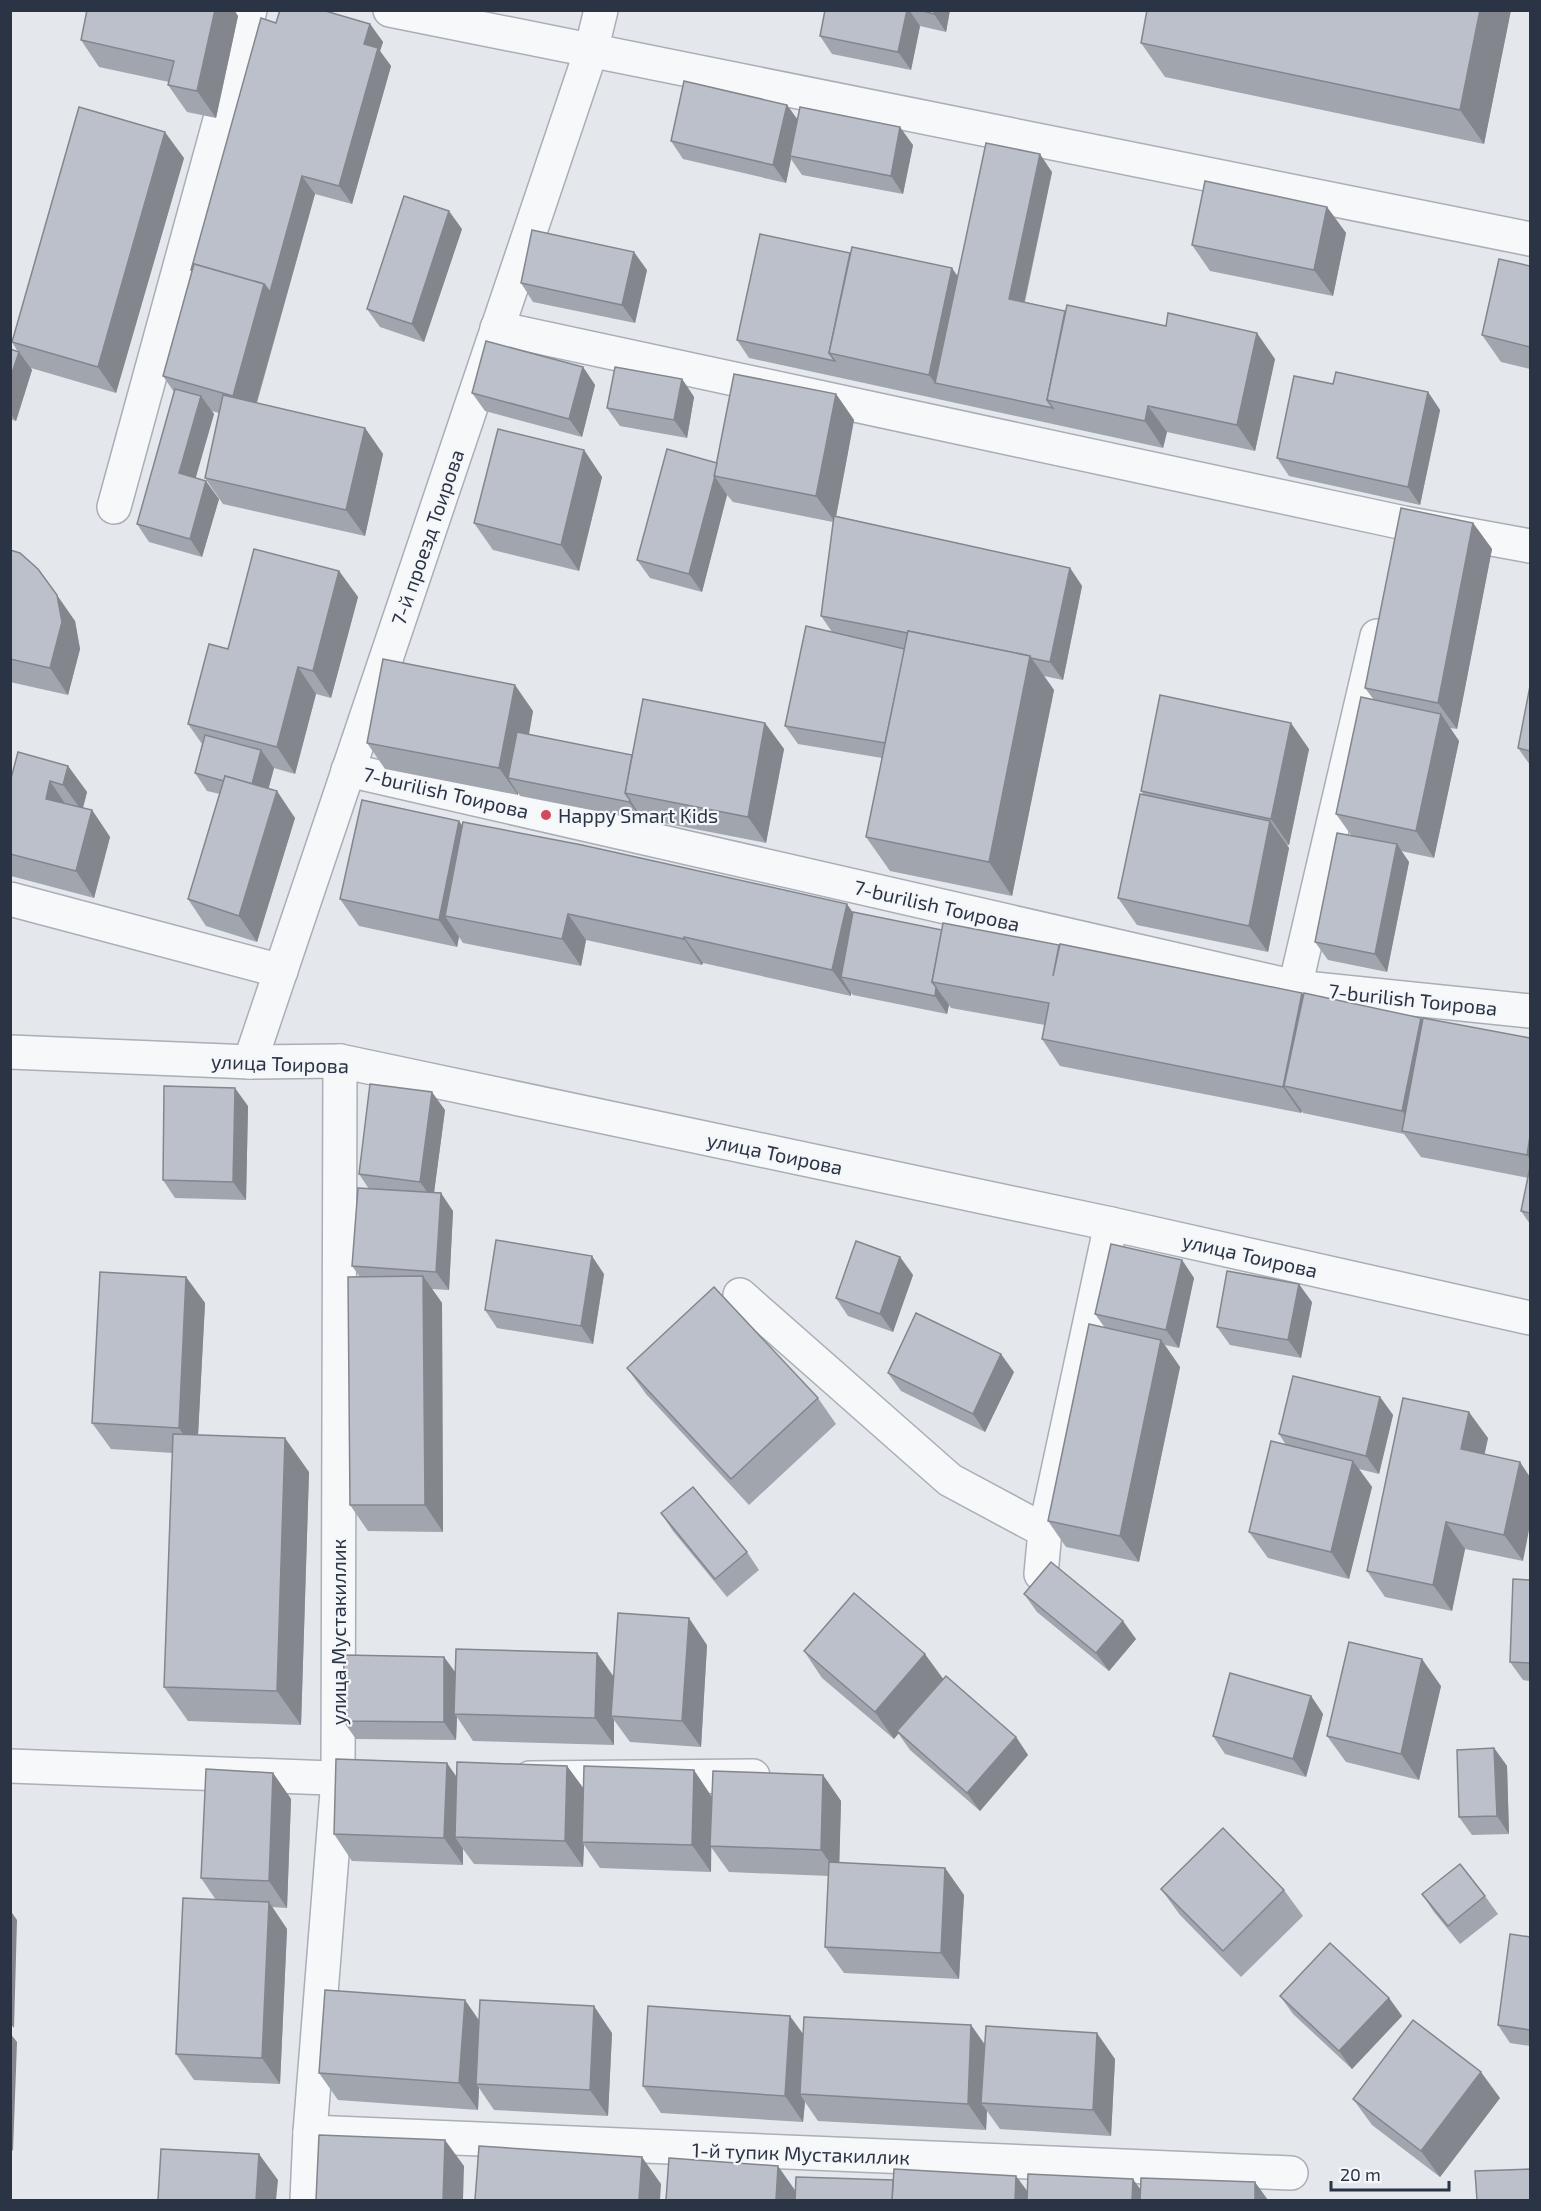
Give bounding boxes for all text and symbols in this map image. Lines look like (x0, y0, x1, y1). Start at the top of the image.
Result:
street label: 7-й проезд Тоирова (386, 446, 468, 628)
street label: 7-burilish Тоирова (361, 761, 531, 823)
place label: Happy Smart Kids (558, 803, 718, 827)
marker: Happy Smart Kids (539, 808, 553, 822)
street label: 7-burilish Тоирова (852, 874, 1022, 936)
street label: 7-burilish Тоирова (1327, 978, 1499, 1020)
street label: улица Тоирова (211, 1049, 349, 1078)
street label: улица Тоирова (705, 1127, 845, 1180)
street label: улица Тоирова (1180, 1228, 1320, 1283)
street label: улица Мустакиллик (326, 1538, 351, 1725)
street label: 1-й тупик Мустакиллик (692, 2137, 911, 2170)
scale bar (1331, 2154, 1450, 2192)
text: 20 m (1340, 2163, 1381, 2185)

